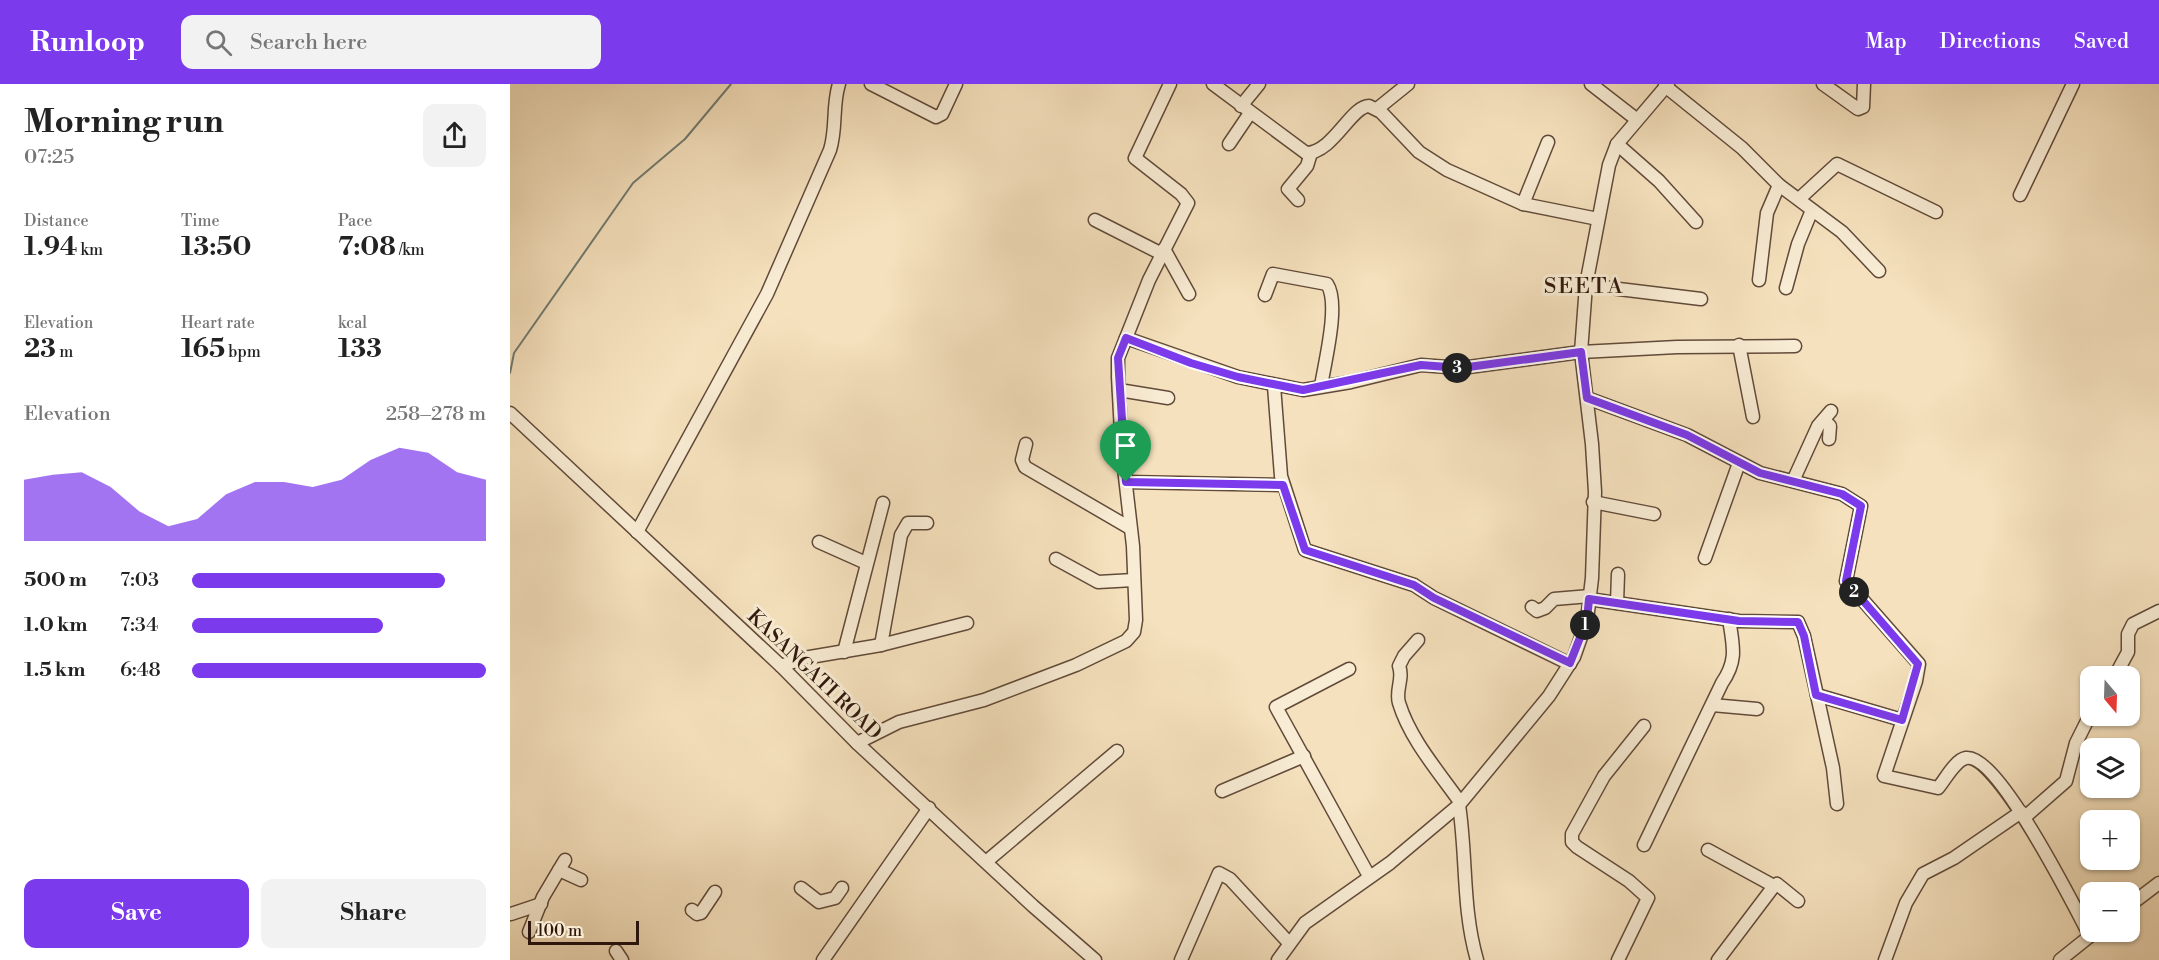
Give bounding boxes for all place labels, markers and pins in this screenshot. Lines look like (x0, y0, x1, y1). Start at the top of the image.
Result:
pin: 3 (1442, 353, 1472, 383)
pin (1100, 420, 1151, 482)
pin: 2 (1839, 577, 1869, 607)
pin: 1 (1570, 610, 1600, 640)

